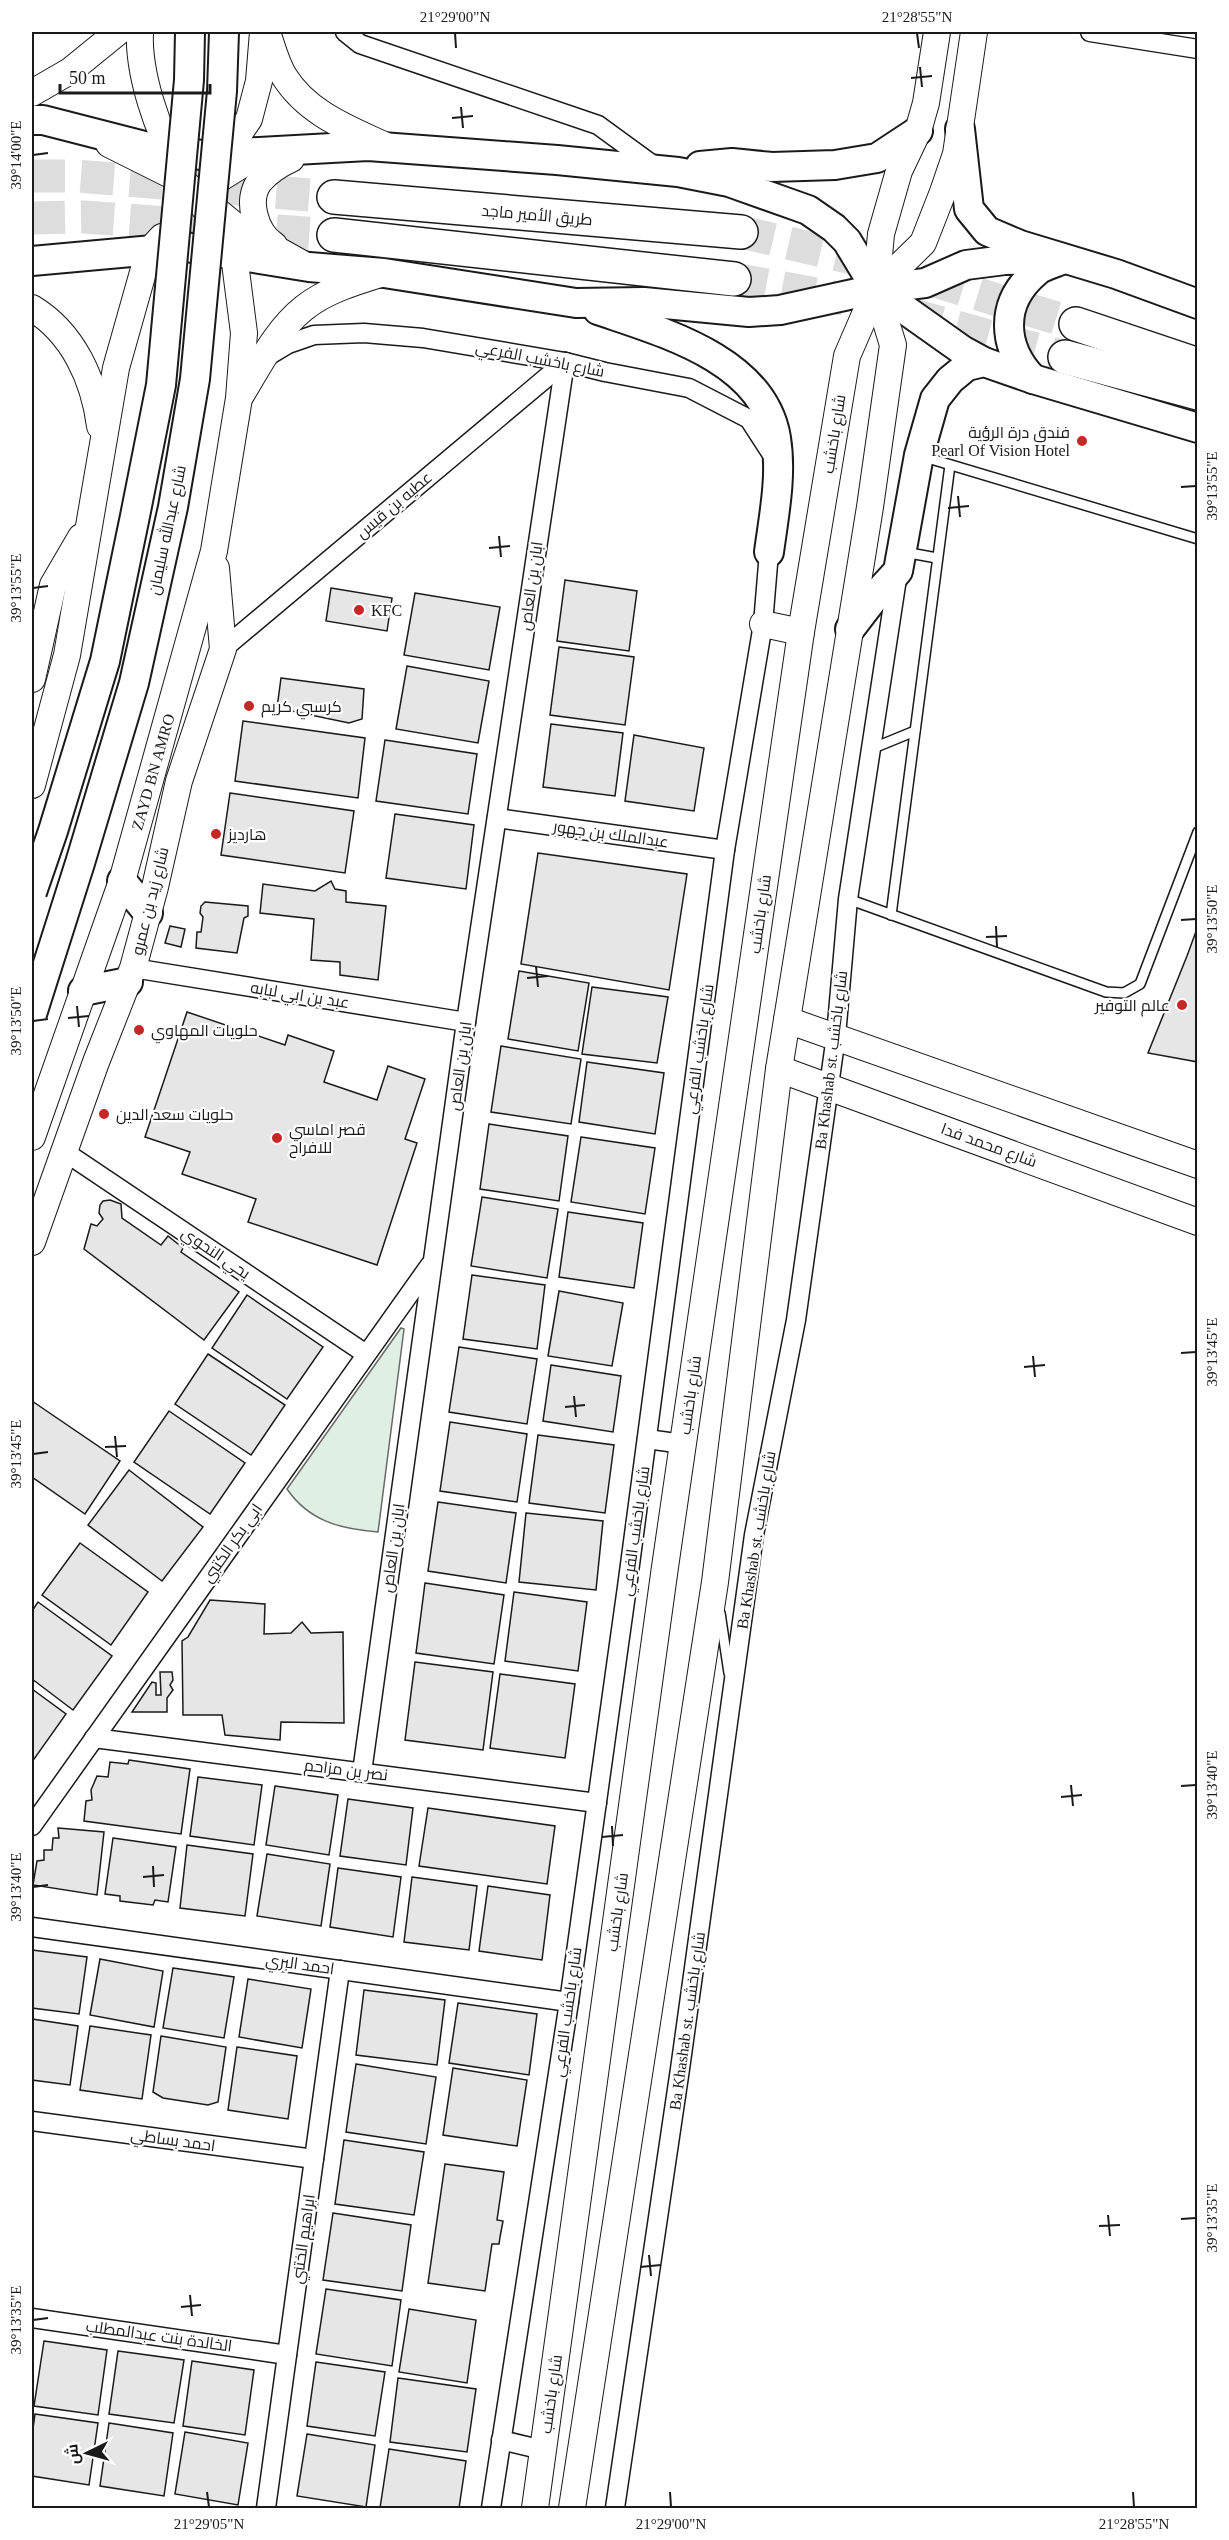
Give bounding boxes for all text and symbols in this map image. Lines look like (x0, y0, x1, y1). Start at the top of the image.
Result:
text: 21°29'00"N (420, 9, 490, 25)
text: 21°28'55"N (882, 9, 952, 25)
scale bar (60, 57, 210, 95)
text: 50 m (69, 68, 106, 88)
text: 39°14'00"E (8, 121, 24, 190)
street label: طريق الأمير ماجد (481, 202, 593, 230)
street label: شارع باخشب الفرعي (473, 338, 606, 385)
street label: شارع باخشب (819, 393, 852, 475)
place label: فندق درة الرؤية Pearl Of Vision Hotel (931, 424, 1071, 459)
marker: فندق درة الرؤية Pearl Of Vision Hotel (1075, 434, 1089, 448)
text: 39°13'55"E (1204, 452, 1220, 521)
street label: شارع عبدالله سليمان (143, 463, 192, 597)
street label: عطيه بن قيس (353, 469, 436, 543)
street label: ابان بن العاص (516, 540, 548, 632)
text: 39°13'55"E (8, 554, 24, 623)
place label: KFC (371, 602, 402, 619)
marker: KFC (352, 603, 366, 617)
place label: كرسبي كريم (261, 698, 342, 720)
marker: كرسبي كريم (242, 699, 256, 713)
street label: ZAYD BN AMRO (128, 712, 178, 832)
street label: عبدالملك بن جهور (551, 817, 670, 853)
place label: هارديز (227, 826, 266, 844)
marker: هارديز (209, 827, 223, 841)
street label: شارع زيد بن عمرو (128, 845, 175, 957)
street label: شارع باخشب (746, 873, 777, 955)
text: 39°13'50"E (1204, 885, 1220, 954)
street label: Ba Khashab st. شارع باخشب (812, 970, 853, 1151)
street label: عبد بن ابي لبابه (248, 979, 351, 1016)
street label: شارع باخشب الفرعي (681, 983, 721, 1116)
text: 39°13'50"E (8, 987, 24, 1056)
place label: عالم التوفير (1094, 997, 1170, 1017)
marker: عالم التوفير (1175, 998, 1189, 1012)
street label: ابان بن العاص (445, 1020, 477, 1112)
place label: حلويات المهاوي (151, 1022, 258, 1044)
marker: حلويات المهاوي (132, 1023, 146, 1037)
place label: حلويات سعد الدين (116, 1106, 233, 1125)
marker: حلويات سعد الدين (97, 1107, 111, 1121)
street label: شارع محمد فدا (938, 1120, 1039, 1173)
place label: قصر اماسي للافراح (289, 1121, 366, 1159)
marker: قصر اماسي للافراح (270, 1131, 284, 1145)
street label: يحي النحوي (176, 1224, 254, 1287)
text: 39°13'45"E (1204, 1318, 1220, 1387)
street label: شارع باخشب (676, 1354, 707, 1436)
text: 39°13'45"E (8, 1420, 24, 1489)
street label: Ba Khashab st. شارع باخشب (734, 1450, 781, 1631)
street label: شارع باخشب الفرعي (617, 1465, 657, 1598)
street label: ابي بكر الكتبي (199, 1500, 269, 1588)
street label: ابان بن العاص (378, 1502, 410, 1594)
text: 39°13'40"E (1204, 1751, 1220, 1820)
street label: نصر بن مزاحم (303, 1756, 389, 1787)
text: 39°13'40"E (8, 1853, 24, 1922)
street label: شارع باخشب (603, 1871, 634, 1953)
street label: Ba Khashab st. شارع باخشب (666, 1931, 711, 2112)
street label: شارع باخشب الفرعي (549, 1946, 589, 2079)
street label: احمد البري (264, 1951, 335, 1982)
street label: احمد بساطي (129, 2126, 216, 2159)
text: 39°13'35"E (1204, 2184, 1220, 2253)
street label: ابراهيم الختني (288, 2193, 323, 2286)
text: 39°13'35"E (8, 2286, 24, 2355)
street label: الخالدة بنت عبدالمطلب (85, 2317, 233, 2356)
street label: شارع باخشب (537, 2353, 568, 2435)
north arrow (57, 2423, 117, 2483)
text: ش (63, 2443, 83, 2465)
text: 21°29'05"N (174, 2516, 244, 2532)
text: 21°29'00"N (636, 2516, 706, 2532)
text: 21°28'55"N (1099, 2516, 1169, 2532)

